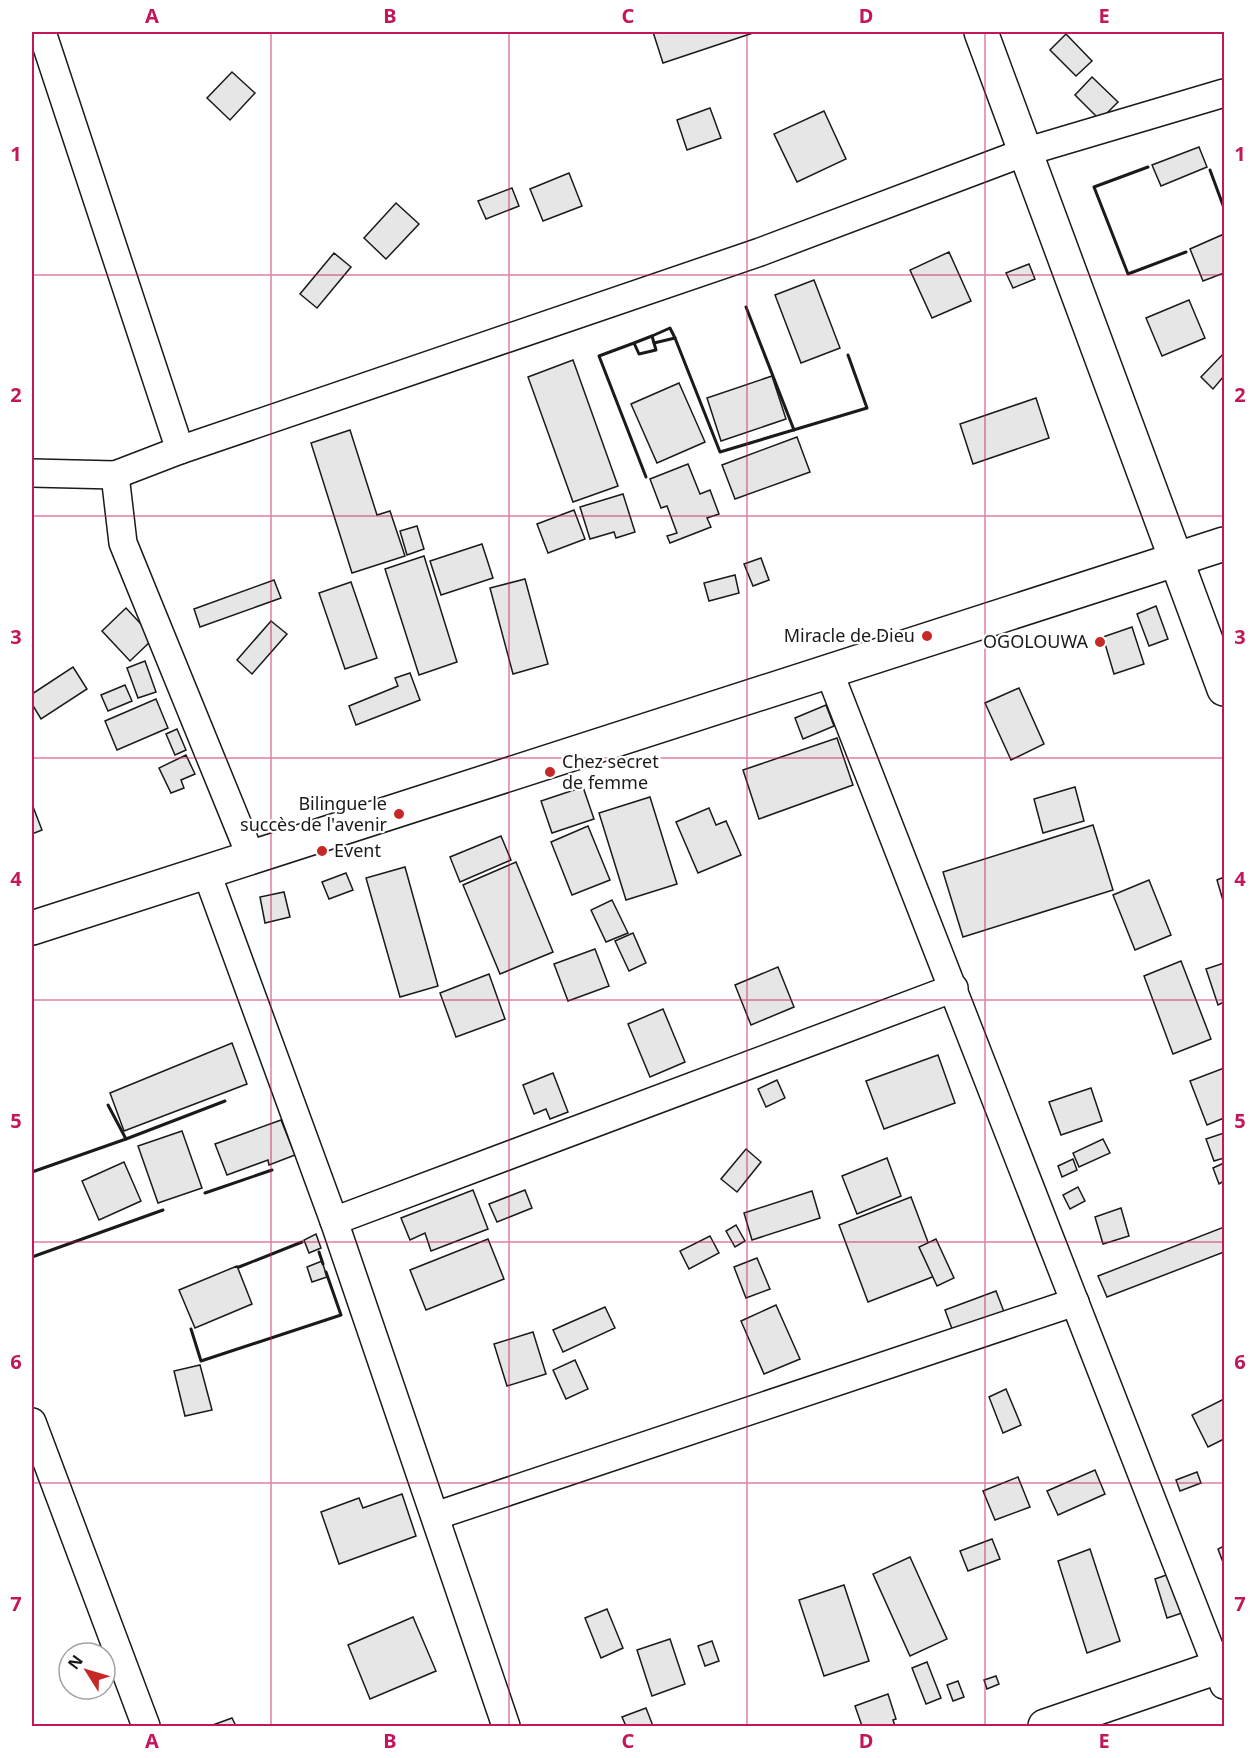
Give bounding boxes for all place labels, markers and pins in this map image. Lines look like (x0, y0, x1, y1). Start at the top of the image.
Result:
place label: Miracle de Dieu (784, 623, 915, 647)
marker: Miracle de Dieu (920, 629, 934, 643)
place label: OGOLOUWA (983, 629, 1088, 653)
marker: OGOLOUWA (1093, 635, 1107, 649)
place label: Chez secret de femme (562, 749, 659, 794)
marker: Chez secret de femme (543, 765, 557, 779)
place label: Bilingue le succès de l'avenir (240, 791, 388, 836)
marker: Bilingue le succès de l'avenir (392, 807, 406, 821)
place label: Event (334, 838, 381, 862)
marker: Event (315, 844, 329, 858)

